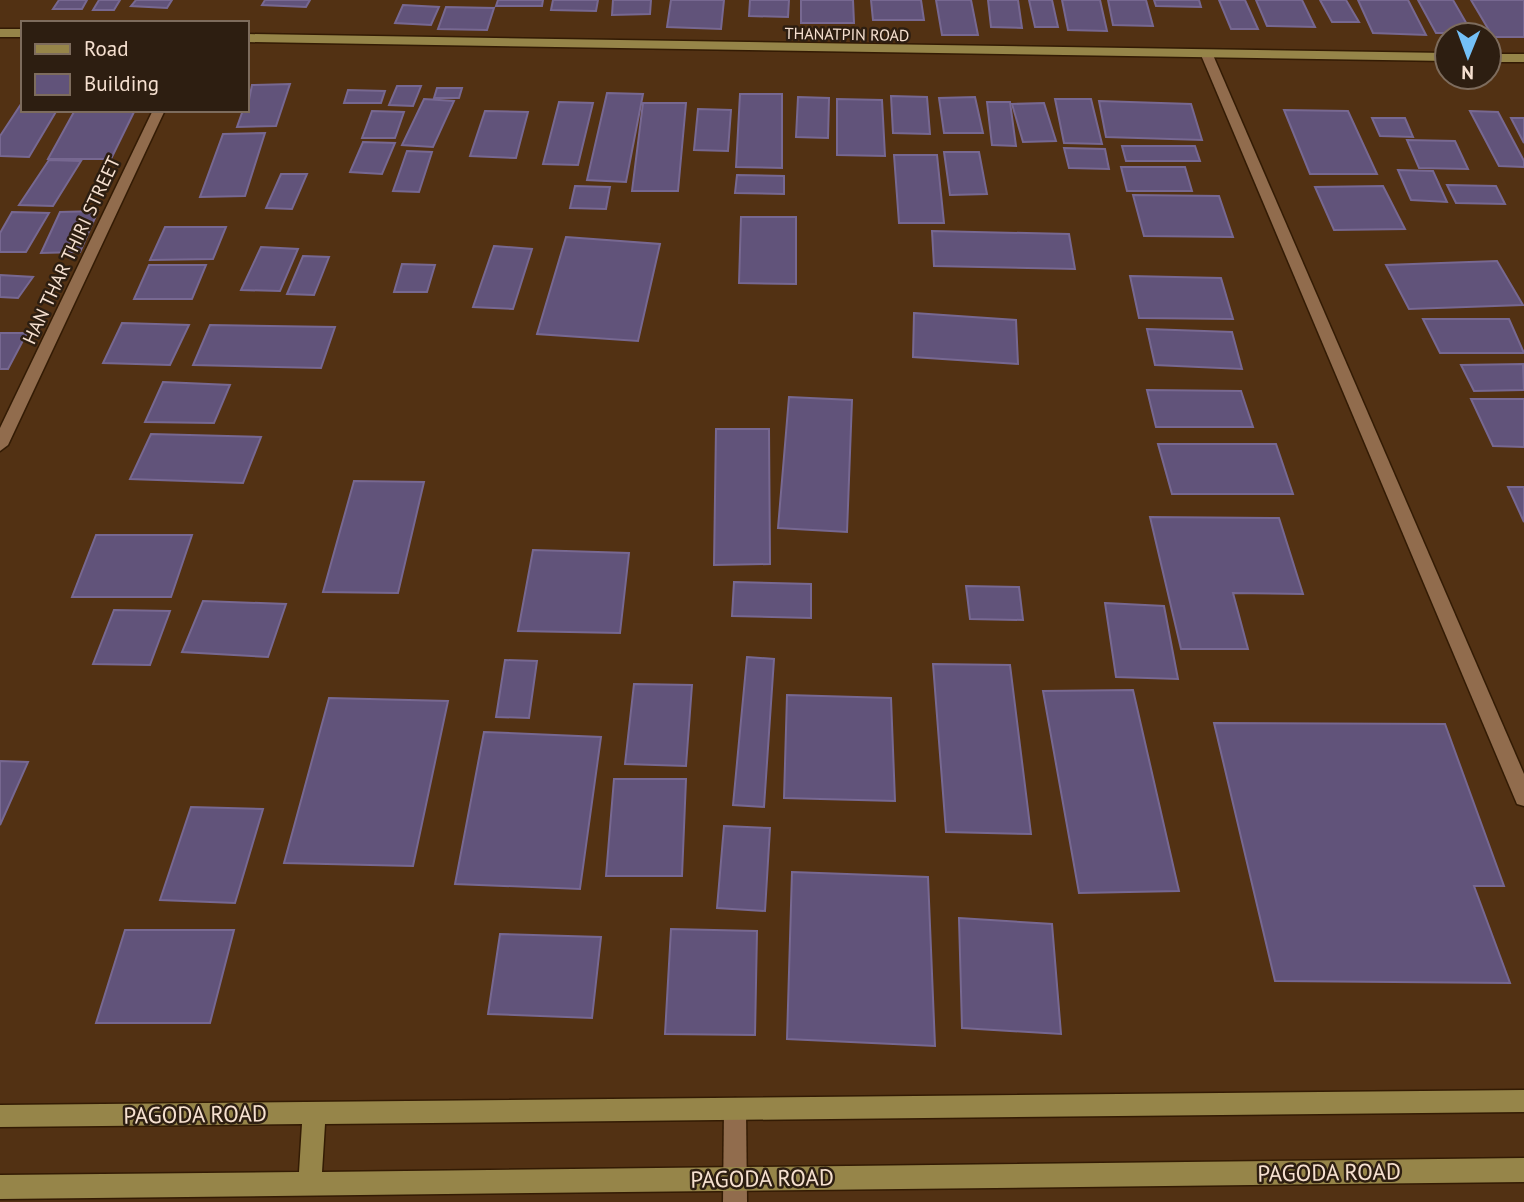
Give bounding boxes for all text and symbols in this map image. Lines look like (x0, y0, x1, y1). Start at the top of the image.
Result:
legend (21, 21, 248, 112)
north arrow (1433, 21, 1503, 91)
street label: THANATPIN ROAD (784, 23, 910, 45)
text: Road (84, 35, 128, 62)
text: N (1461, 61, 1474, 85)
text: Building (84, 70, 159, 97)
street label: HAN THAR THIRI STREET (17, 152, 125, 348)
street label: PAGODA ROAD (123, 1098, 267, 1130)
street label: PAGODA ROAD (1257, 1156, 1401, 1188)
street label: PAGODA ROAD (690, 1162, 834, 1194)

